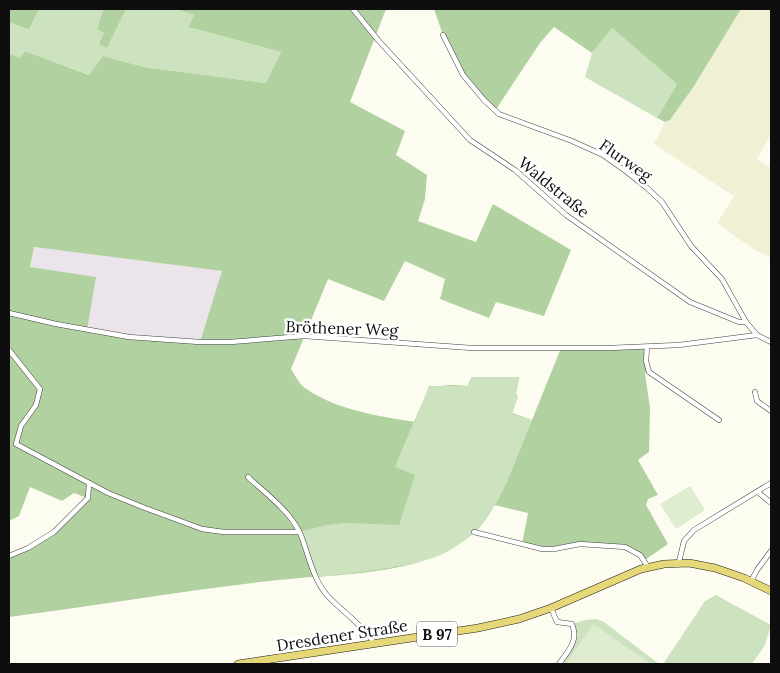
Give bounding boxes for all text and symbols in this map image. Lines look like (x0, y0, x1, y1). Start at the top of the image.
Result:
street label: Flurweg (596, 135, 657, 186)
street label: Waldstraße (514, 152, 594, 222)
street label: Bröthener Weg (285, 316, 400, 340)
street label: Dresdener Straße (275, 615, 409, 655)
road number: B 97 (417, 622, 457, 646)

